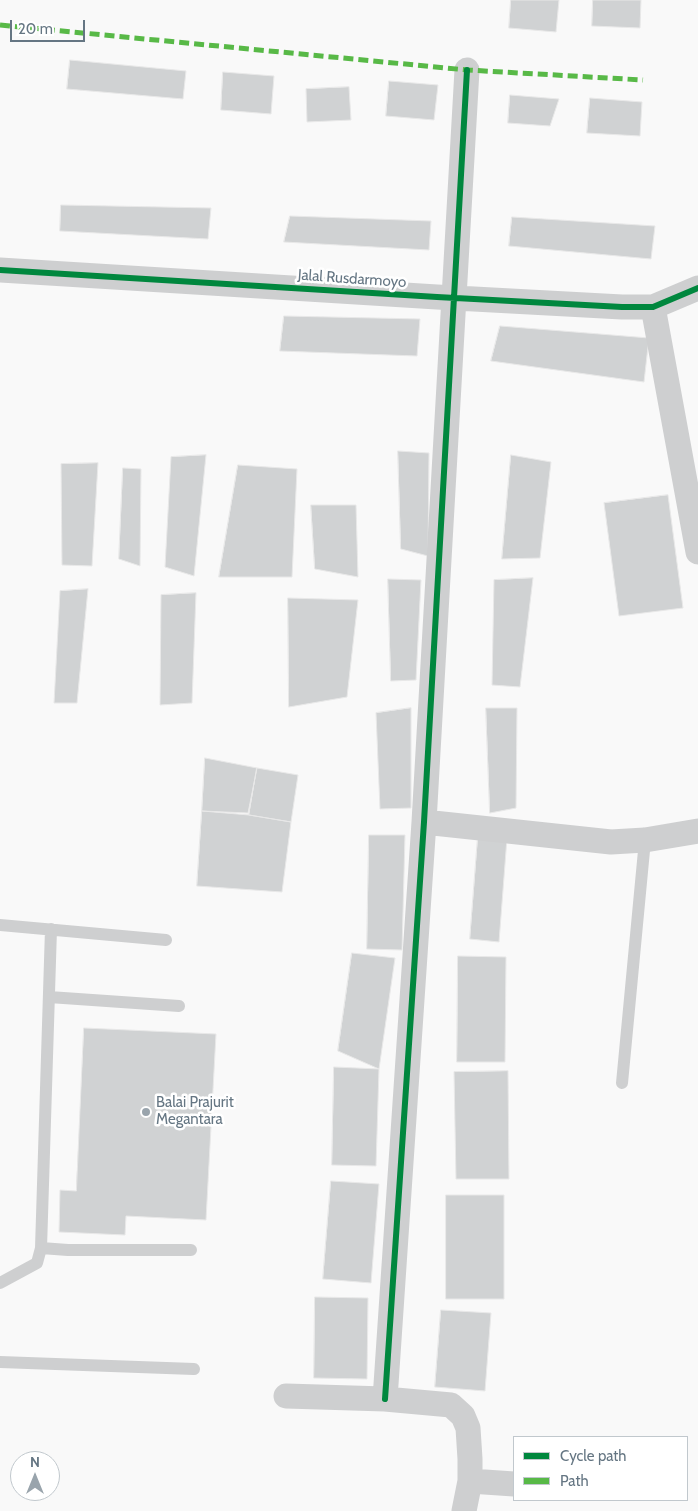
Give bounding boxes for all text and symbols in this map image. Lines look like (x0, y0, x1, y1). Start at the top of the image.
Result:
scale bar (12, 10, 88, 42)
text: 20 m (18, 20, 53, 38)
street label: Jalal Rusdarmoyo (297, 266, 407, 292)
place label: Balai Prajurit Megantara (156, 1094, 234, 1129)
marker: Balai Prajurit Megantara (140, 1106, 152, 1118)
legend (513, 1436, 688, 1501)
text: Cycle path (560, 1447, 626, 1465)
north arrow (10, 1451, 60, 1501)
text: N (30, 1453, 40, 1471)
text: Path (560, 1472, 589, 1490)

